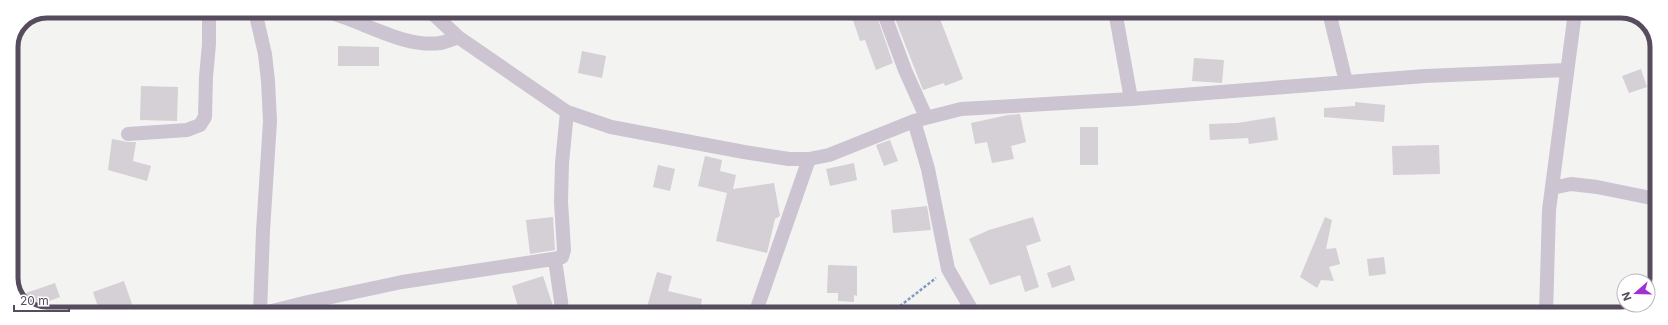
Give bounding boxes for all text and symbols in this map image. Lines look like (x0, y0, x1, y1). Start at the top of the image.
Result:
north arrow (1616, 273, 1656, 313)
scale bar (14, 287, 69, 313)
text: N (1619, 290, 1635, 303)
text: 20 m (20, 293, 49, 308)

